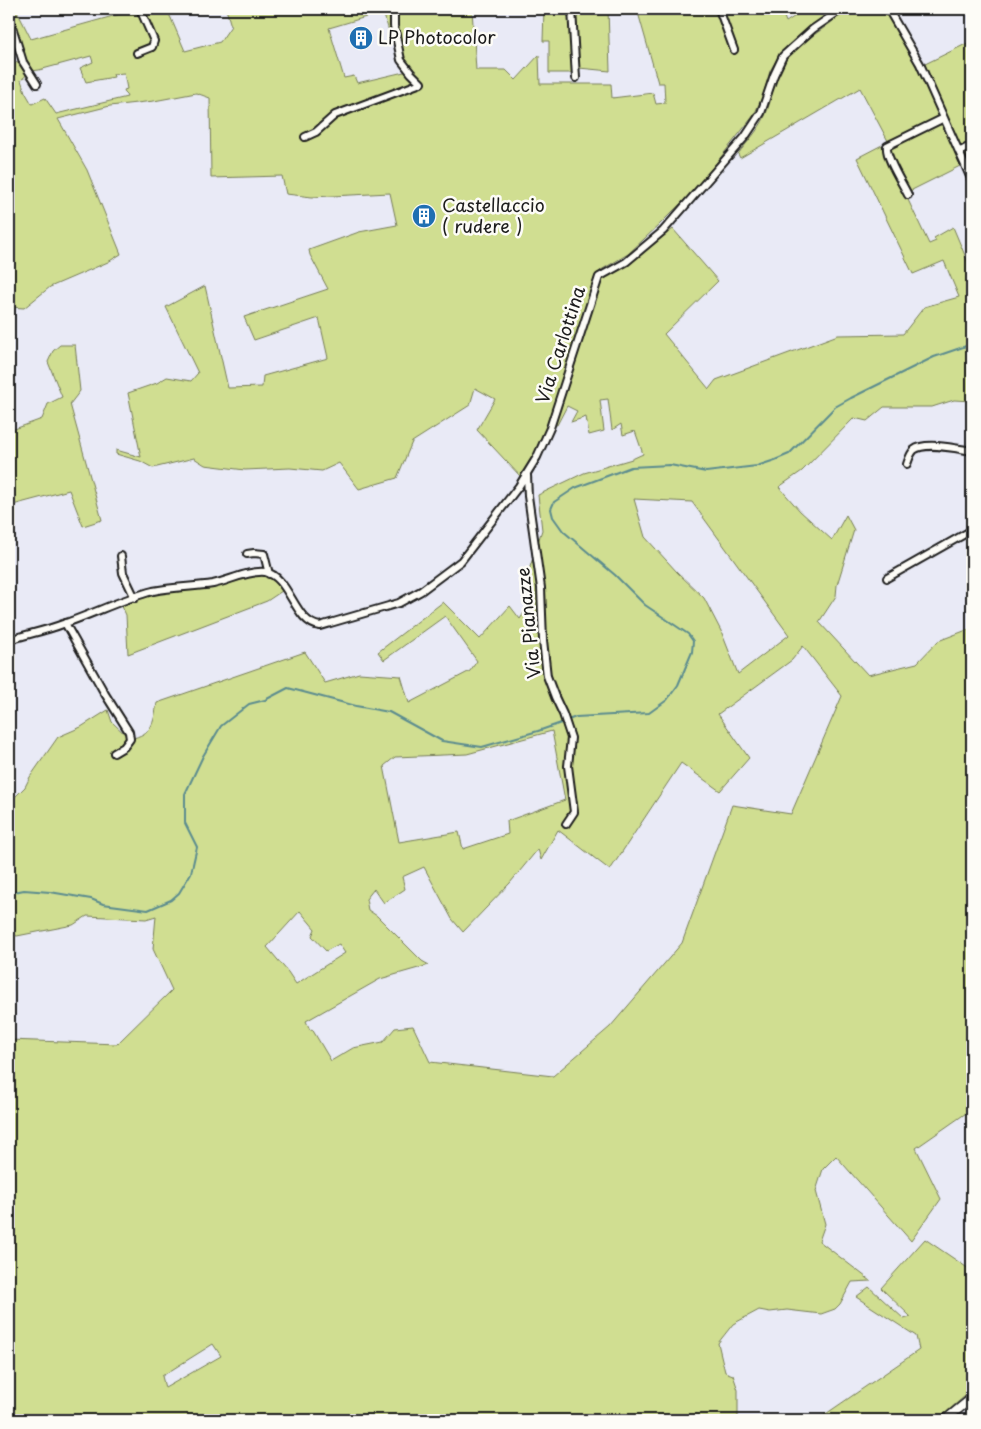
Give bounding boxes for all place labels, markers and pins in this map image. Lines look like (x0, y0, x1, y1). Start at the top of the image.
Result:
place label: LP Photocolor (378, 23, 496, 50)
building icon: LP Photocolor (348, 25, 374, 51)
place label: Castellaccio ( rudere ) (442, 191, 545, 239)
building icon: Castellaccio ( rudere ) (411, 203, 437, 229)

